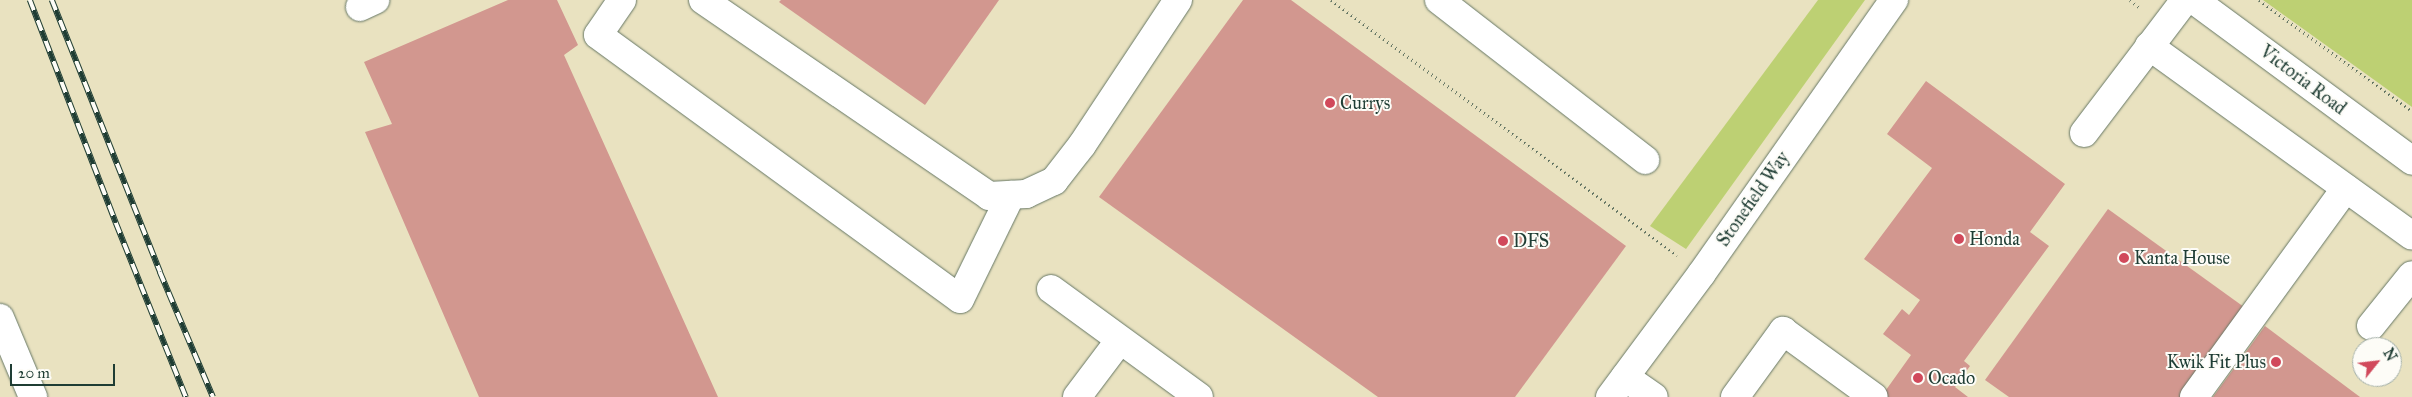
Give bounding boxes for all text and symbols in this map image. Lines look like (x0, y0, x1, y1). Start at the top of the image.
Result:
street label: Victoria Road (2256, 41, 2350, 119)
place label: Currys (1340, 92, 1390, 114)
marker: Currys (1324, 97, 1336, 109)
street label: Stonefield Way (1712, 147, 1794, 251)
place label: Honda (1969, 228, 2020, 250)
place label: DFS (1513, 230, 1549, 252)
marker: Honda (1953, 233, 1965, 245)
marker: DFS (1497, 235, 1509, 247)
place label: Kanta House (2134, 247, 2230, 269)
marker: Kanta House (2118, 252, 2130, 264)
north arrow (2352, 337, 2402, 387)
text: N (2379, 346, 2400, 364)
place label: Kwik Fit Plus (2167, 351, 2266, 373)
scale bar (12, 354, 118, 386)
marker: Kwik Fit Plus (2270, 356, 2282, 368)
text: 20 m (18, 364, 50, 382)
place label: Ocado (1928, 367, 1975, 389)
marker: Ocado (1912, 372, 1924, 384)

